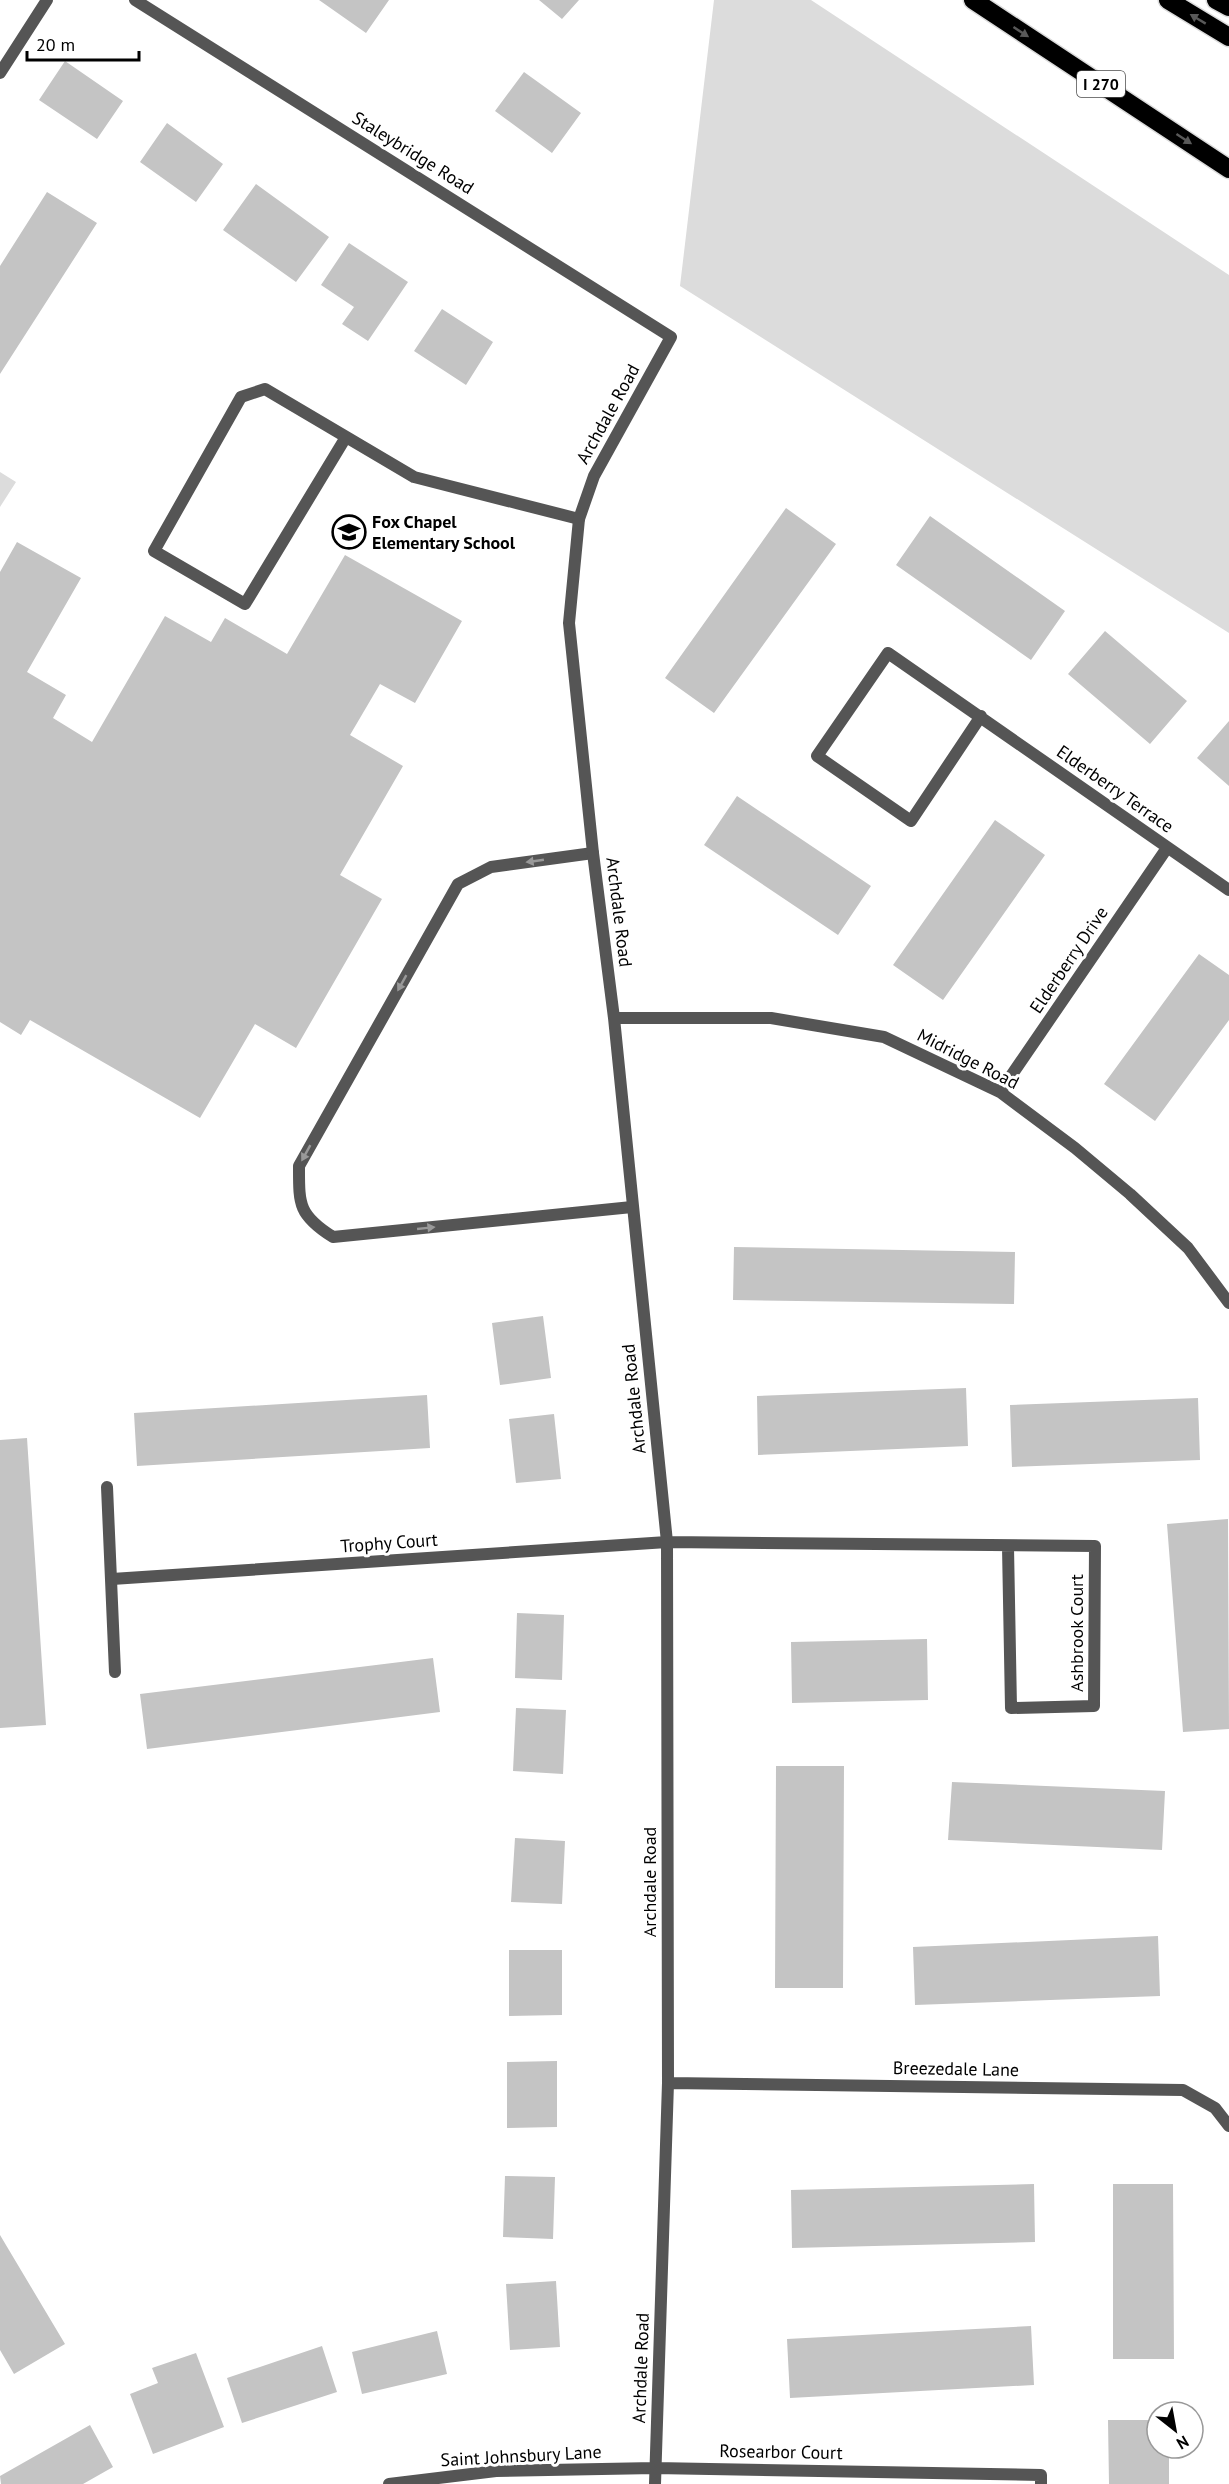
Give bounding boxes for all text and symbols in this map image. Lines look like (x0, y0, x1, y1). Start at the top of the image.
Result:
one-way arrow (1190, 13, 1206, 24)
scale bar (27, 24, 140, 62)
one-way arrow (1013, 26, 1029, 38)
text: 20 m (36, 33, 75, 56)
road number: I 270 (1077, 71, 1125, 97)
street label: Staleybridge Road (348, 106, 478, 199)
one-way arrow (1176, 133, 1192, 145)
street label: Archdale Road (571, 360, 644, 468)
place label: Fox Chapel Elementary School (372, 510, 516, 554)
school or university icon: Fox Chapel Elementary School (331, 514, 367, 550)
street label: Elderberry Terrace (1052, 740, 1178, 838)
one-way arrow (525, 856, 544, 865)
street label: Archdale Road (601, 856, 638, 968)
street label: Elderberry Drive (1024, 902, 1113, 1017)
one-way arrow (397, 975, 408, 991)
street label: Midridge Road (914, 1023, 1023, 1094)
one-way arrow (301, 1145, 312, 1161)
one-way arrow (417, 1223, 436, 1233)
street label: Archdale Road (616, 1343, 651, 1455)
street label: Trophy Court (339, 1528, 439, 1557)
street label: Ashbrook Court (1065, 1574, 1088, 1692)
street label: Archdale Road (638, 1827, 661, 1937)
street label: Breezedale Lane (893, 2056, 1019, 2081)
street label: Archdale Road (627, 2312, 654, 2424)
north arrow (1145, 2400, 1205, 2460)
text: N (1173, 2432, 1192, 2454)
street label: Rosearbor Court (719, 2439, 843, 2464)
street label: Saint Johnsbury Lane (440, 2440, 602, 2471)

